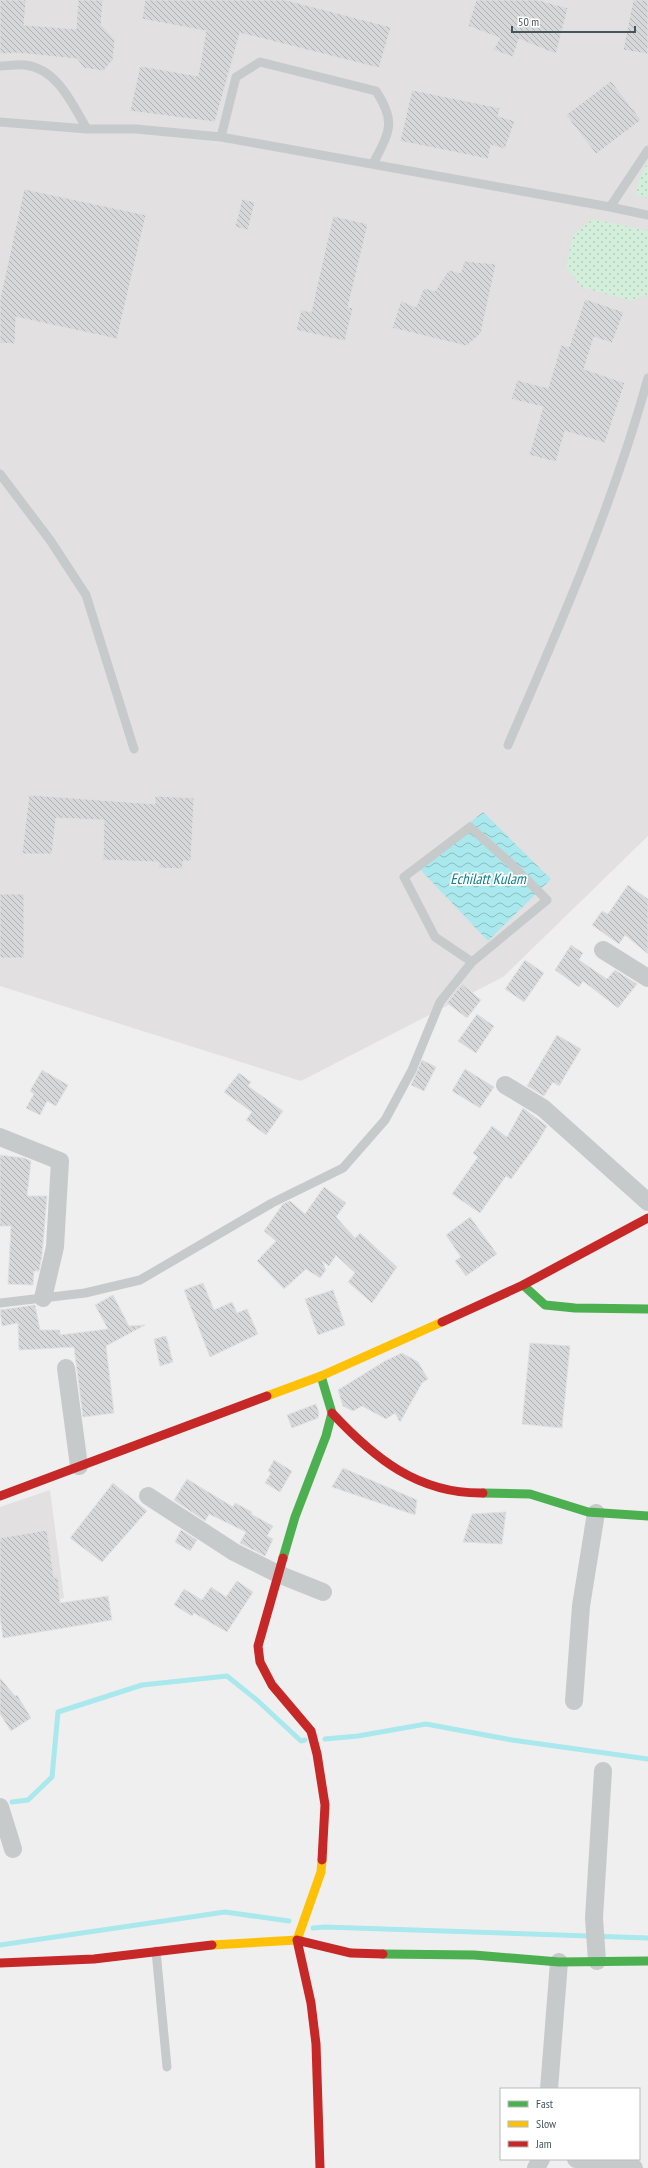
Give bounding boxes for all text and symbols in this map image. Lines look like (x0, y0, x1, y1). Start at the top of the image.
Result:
scale bar (512, 8, 635, 34)
text: 50 m (518, 14, 539, 29)
water label: Echilatt Kulam (450, 869, 527, 888)
legend (500, 2088, 640, 2160)
text: Fast (536, 2096, 554, 2111)
text: Slow (536, 2116, 557, 2131)
text: Jam (535, 2136, 552, 2151)

